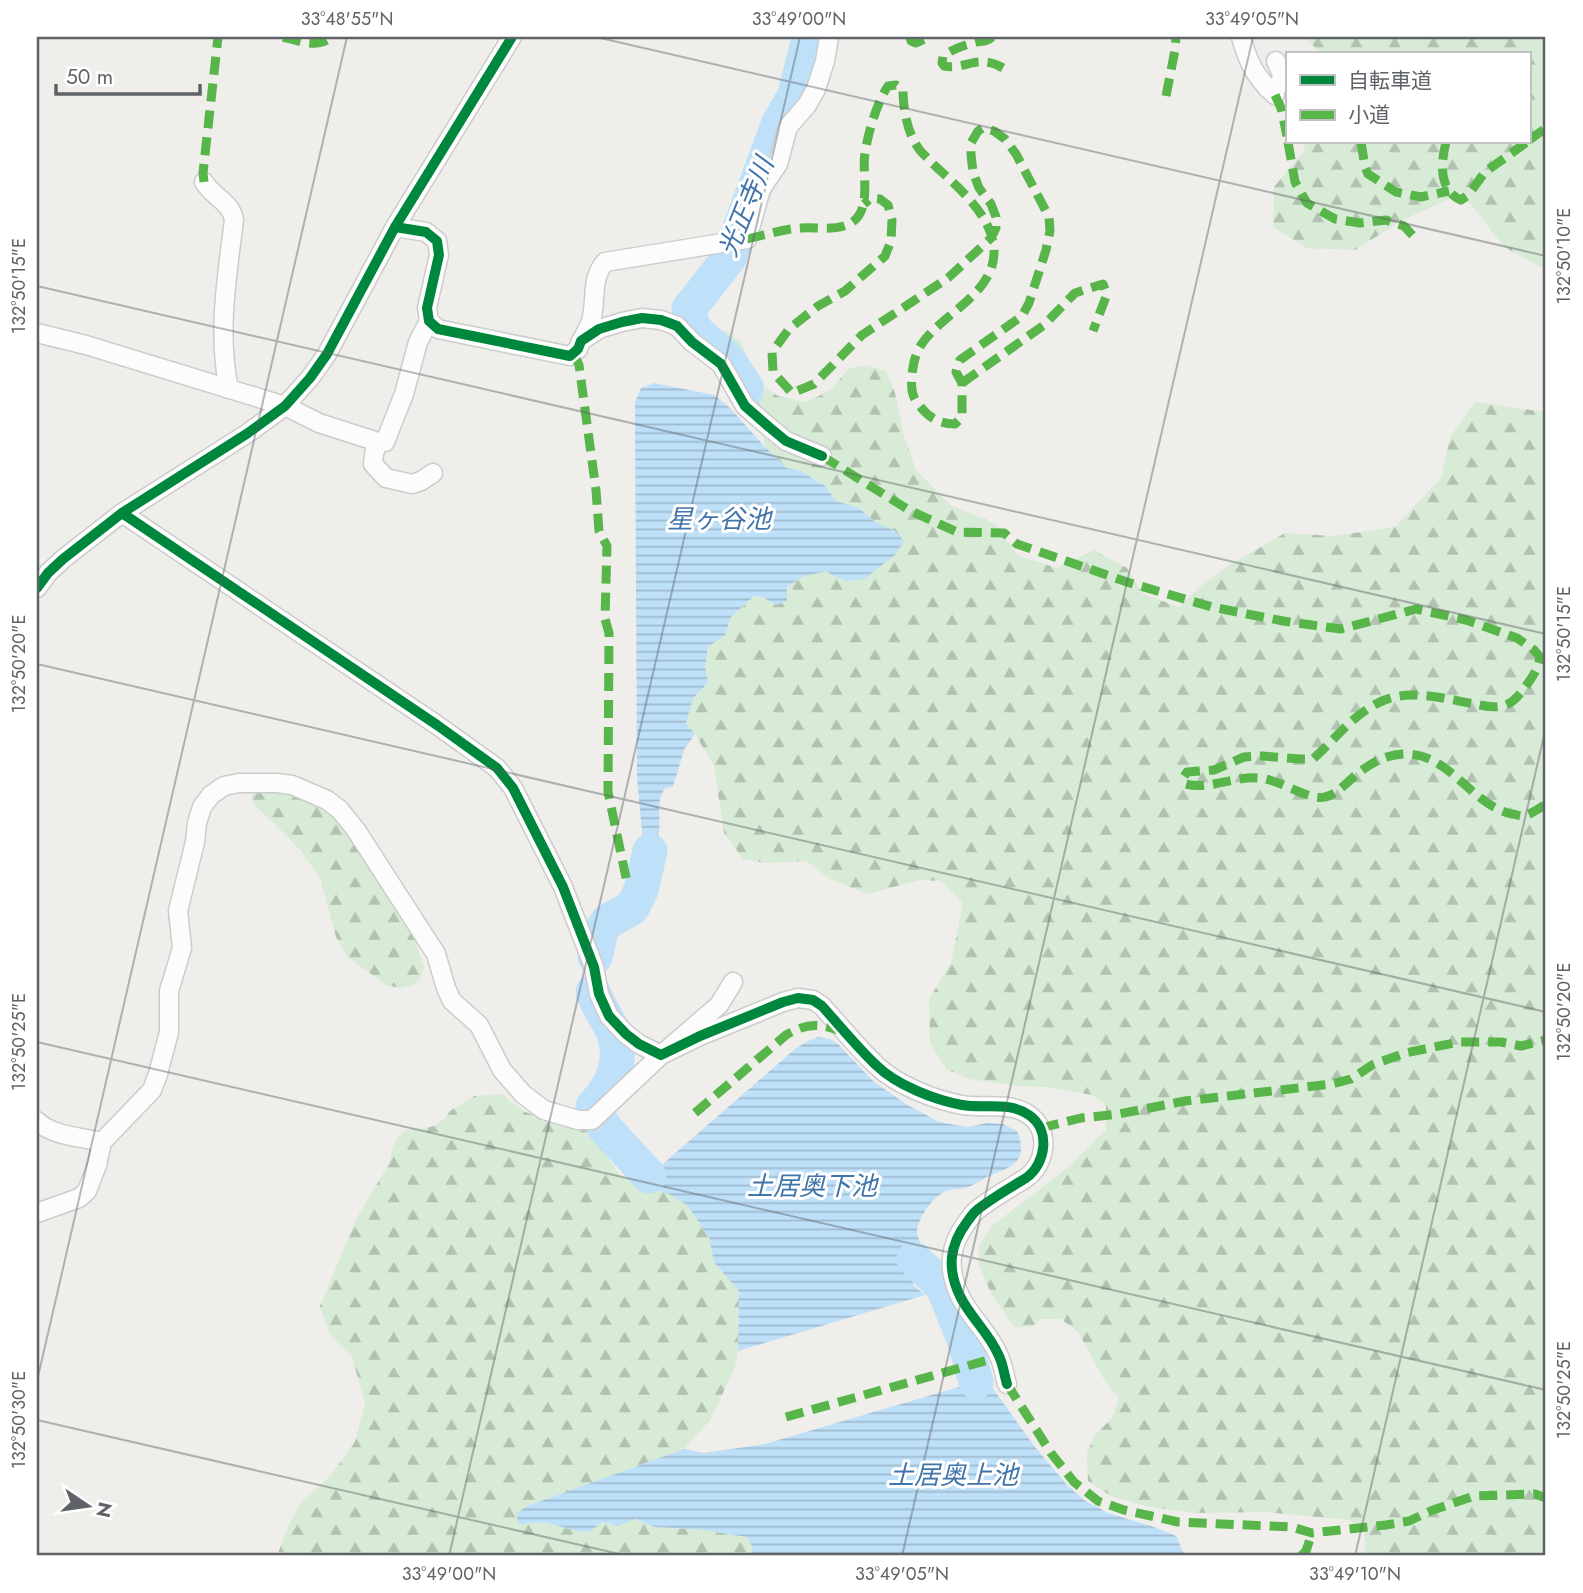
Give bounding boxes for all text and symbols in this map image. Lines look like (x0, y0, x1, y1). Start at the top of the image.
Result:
text: 33°48'55"N (301, 6, 393, 32)
text: 33°49'00"N (752, 6, 846, 32)
text: 33°49'05"N (1205, 6, 1299, 32)
scale bar (56, 52, 200, 96)
legend (1286, 52, 1530, 144)
text: 50 m (66, 62, 113, 92)
text: 自転車道 (1348, 66, 1432, 96)
text: 小道 (1348, 100, 1390, 130)
water label: 光正寺川 (709, 149, 784, 262)
text: 132°50'10"E (1551, 208, 1577, 304)
text: 132°50'15"E (6, 238, 32, 334)
water label: 星ヶ谷池 (667, 500, 774, 538)
text: 132°50'15"E (1551, 586, 1577, 682)
text: 132°50'20"E (6, 615, 32, 713)
text: 132°50'20"E (1551, 963, 1577, 1061)
text: 132°50'25"E (6, 993, 32, 1091)
water label: 土居奥下池 (747, 1167, 880, 1205)
text: 132°50'25"E (1551, 1341, 1577, 1439)
text: 132°50'30"E (6, 1371, 32, 1469)
water label: 土居奥上池 (888, 1456, 1021, 1494)
north arrow (52, 1470, 122, 1540)
text: N (89, 1499, 119, 1520)
text: 33°49'00"N (402, 1561, 496, 1587)
text: 33°49'05"N (855, 1561, 949, 1587)
text: 33°49'10"N (1309, 1561, 1401, 1587)

